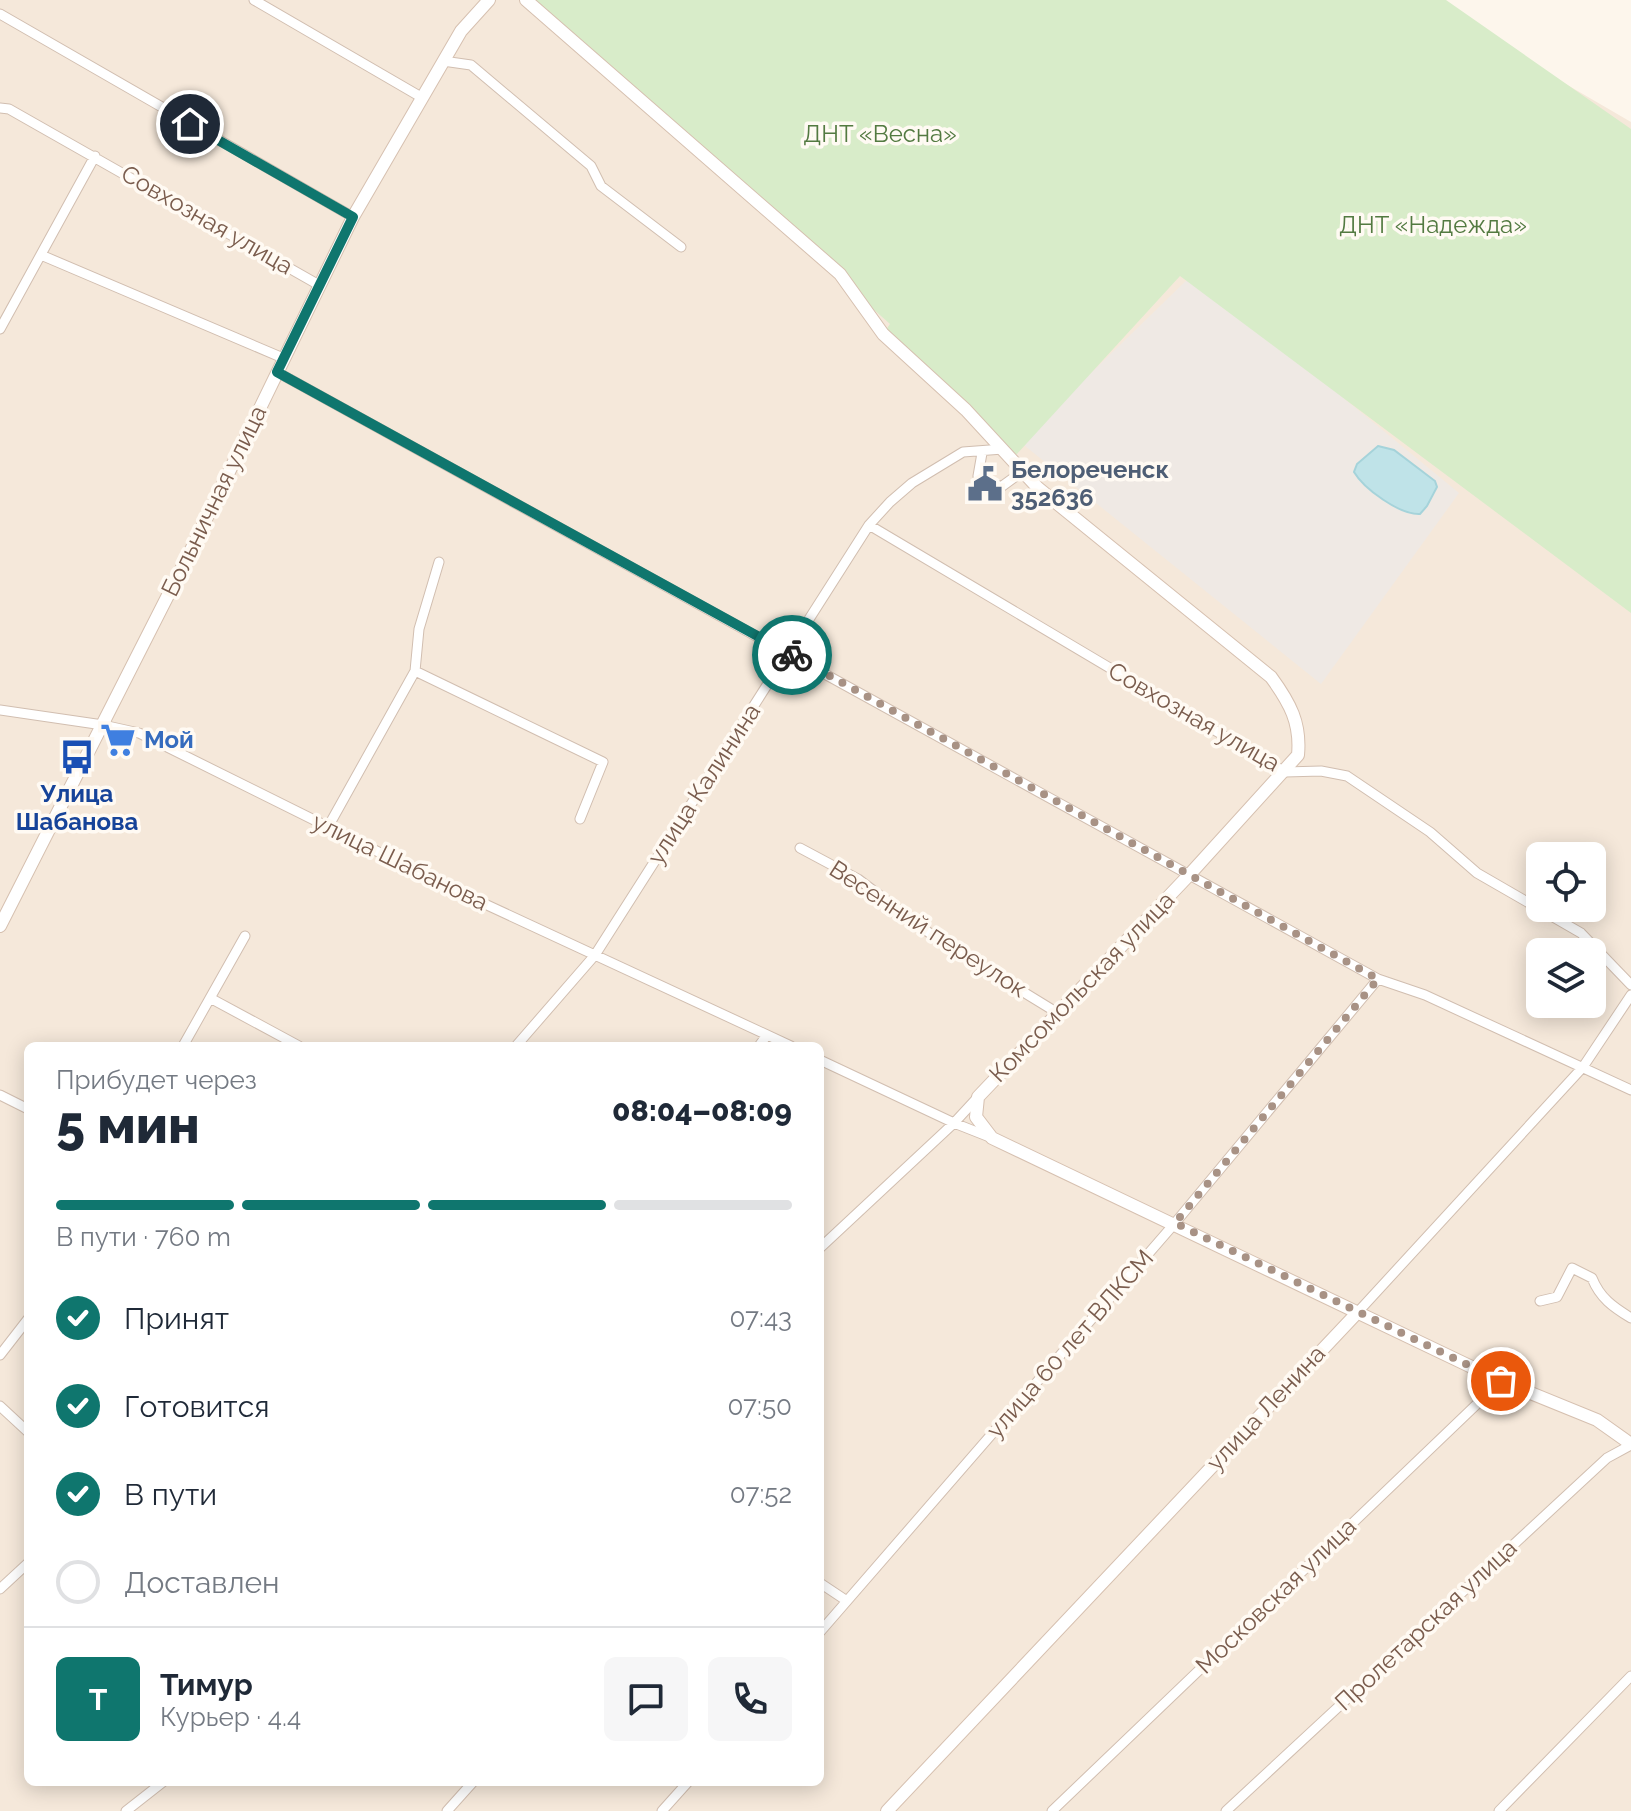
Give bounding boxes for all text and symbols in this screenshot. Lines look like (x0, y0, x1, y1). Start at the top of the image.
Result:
pin (156, 90, 224, 158)
icon: home (168, 102, 212, 146)
park label: ДНТ «Весна» (803, 119, 957, 148)
street label: Совхозная улица (116, 159, 298, 281)
park label: ДНТ «Надежда» (1339, 210, 1527, 239)
street label: Больничная улица (155, 401, 272, 601)
place label: Белореченск 352636 (1011, 455, 1169, 512)
public building icon: Белореченск 352636 (966, 465, 1004, 503)
courier (752, 615, 832, 695)
icon: bike (770, 633, 814, 677)
street label: Совхозная улица (1103, 656, 1285, 778)
street label: улица Калинина (641, 698, 766, 869)
supermarket icon: Мой (99, 721, 137, 759)
place label: Мой (144, 725, 194, 754)
bus stop icon: Улица Шабанова (58, 738, 96, 776)
place label: Улица Шабанова (16, 779, 139, 836)
street label: улица Шабанова (308, 806, 493, 917)
map controls (1526, 842, 1606, 1018)
button: locate (1526, 842, 1606, 922)
street label: Весенний переулок (824, 854, 1032, 1003)
street label: Комсомольская улица (983, 885, 1180, 1088)
button: layers (1526, 938, 1606, 1018)
text: Прибудет через (56, 1065, 257, 1095)
text: 08:04–08:09 (612, 1093, 792, 1128)
text: 5 мин (56, 1094, 200, 1155)
text: В пути · 760 m (56, 1222, 231, 1252)
street label: улица 60 лет ВЛКСМ (980, 1244, 1159, 1444)
icon: check (56, 1296, 100, 1340)
text: Принят (124, 1301, 229, 1336)
text: 07:43 (729, 1303, 792, 1333)
street label: улица Ленина (1200, 1339, 1331, 1476)
pin (1467, 1347, 1535, 1415)
icon: bag (1479, 1359, 1523, 1403)
icon: check (56, 1384, 100, 1428)
text: Готовится (124, 1389, 270, 1424)
text: 07:50 (727, 1391, 792, 1421)
icon: check (56, 1472, 100, 1516)
text: В пути (124, 1477, 217, 1512)
text: 07:52 (730, 1479, 792, 1509)
street label: Московская улица (1189, 1512, 1362, 1680)
street label: Пролетарская улица (1329, 1533, 1522, 1716)
text: Доставлен (124, 1565, 280, 1600)
button: chat (604, 1657, 688, 1741)
button: phone (708, 1657, 792, 1741)
text: Тимур (160, 1667, 253, 1702)
text: Т (89, 1682, 107, 1717)
text: Курьер · 4.4 (160, 1702, 301, 1732)

